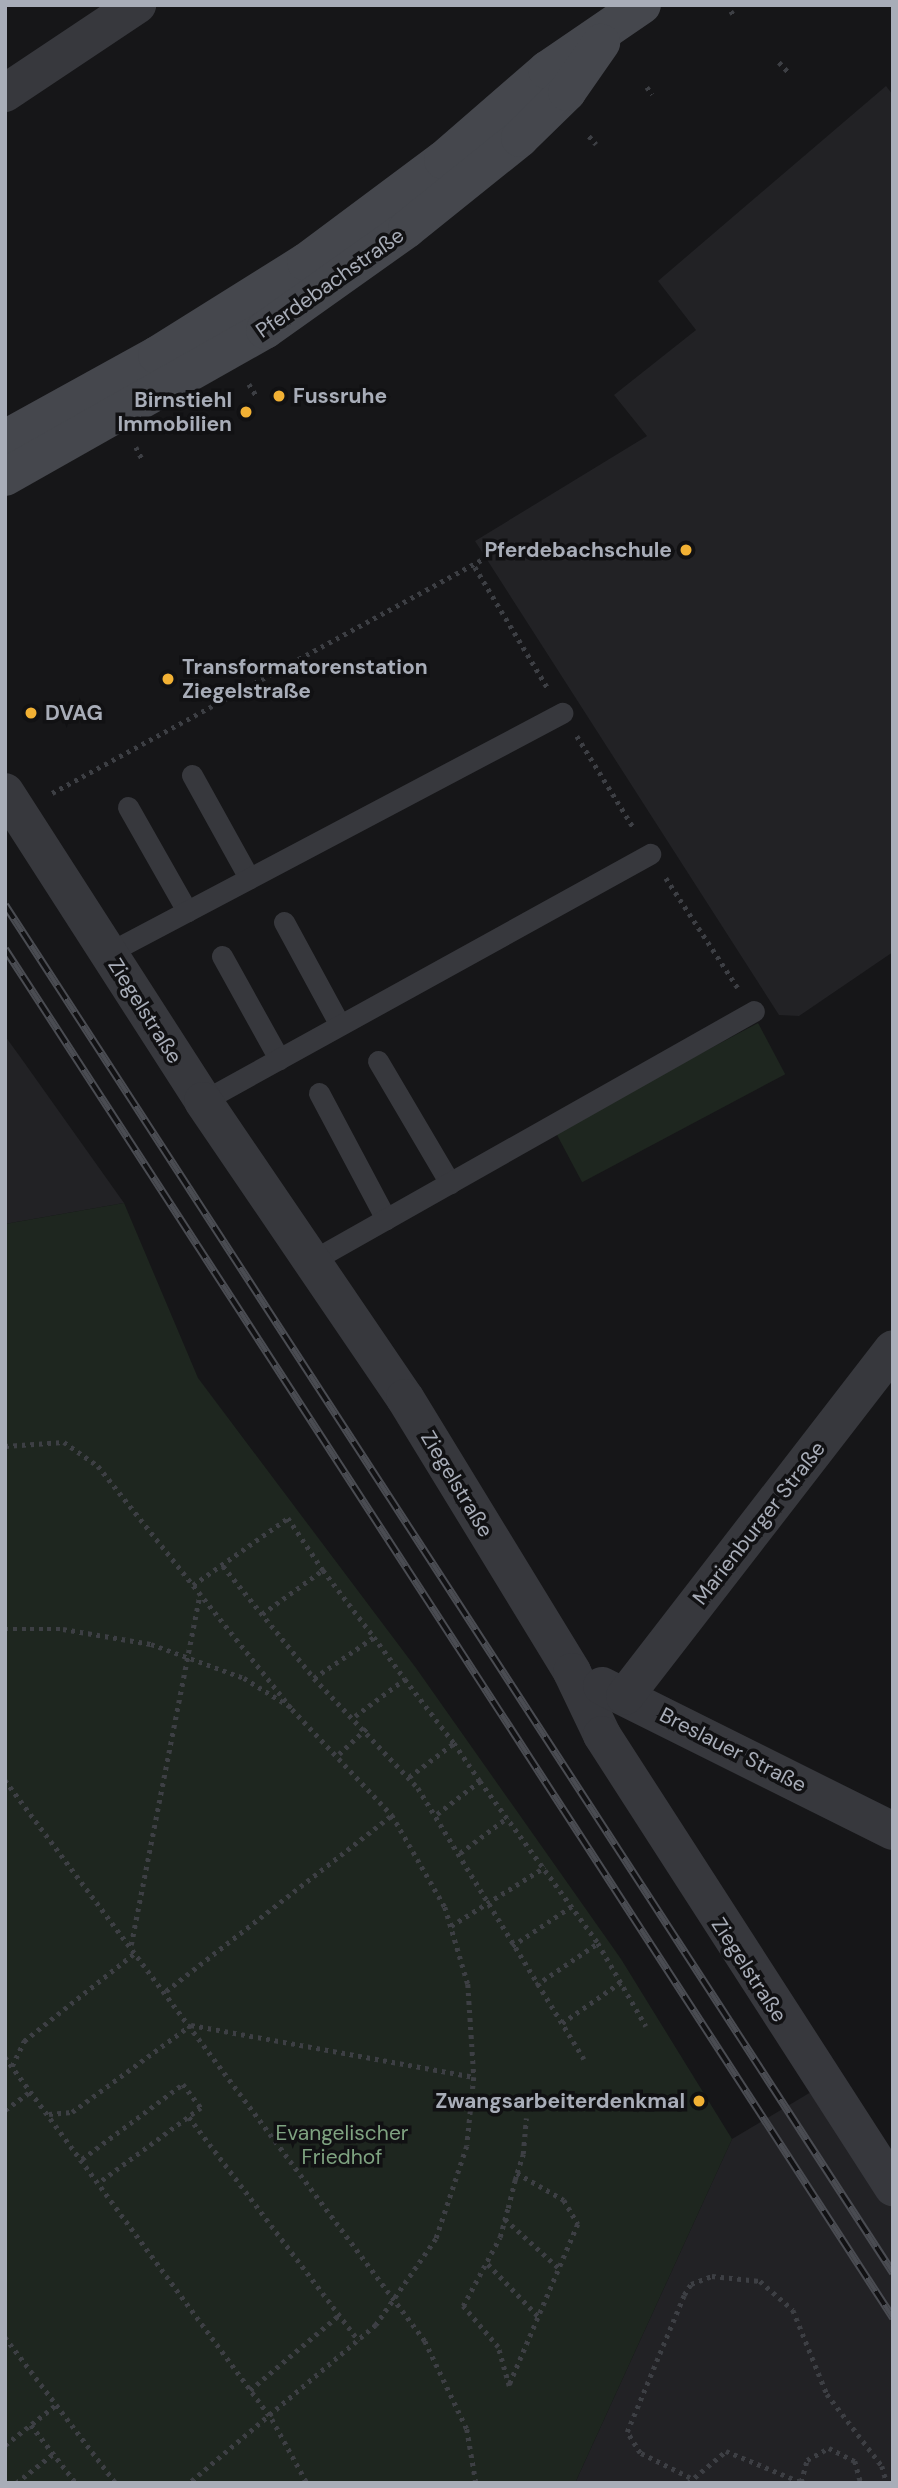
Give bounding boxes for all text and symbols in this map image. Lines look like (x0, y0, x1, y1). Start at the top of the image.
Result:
street label: Pferdebachstraße (251, 222, 409, 344)
place label: Fussruhe (293, 383, 387, 409)
place label: Birnstiehl Immobilien (117, 387, 232, 437)
marker: Fussruhe (271, 388, 287, 404)
marker: Birnstiehl Immobilien (238, 404, 254, 420)
place label: Pferdebachschule (484, 537, 672, 563)
marker: Pferdebachschule (678, 542, 694, 558)
place label: Transformatorenstation Ziegelstraße (182, 654, 428, 704)
marker: Transformatorenstation Ziegelstraße (160, 671, 176, 687)
place label: DVAG (45, 700, 103, 726)
marker: DVAG (23, 705, 39, 721)
street label: Ziegelstraße (103, 954, 187, 1068)
street label: Ziegelstraße (416, 1426, 498, 1542)
street label: Marienburger Straße (687, 1436, 831, 1610)
street label: Breslauer Straße (656, 1702, 810, 1798)
street label: Ziegelstraße (706, 1913, 792, 2027)
place label: Zwangsarbeiterdenkmal (435, 2088, 685, 2114)
marker: Zwangsarbeiterdenkmal (691, 2093, 707, 2109)
park label: Evangelischer Friedhof (275, 2120, 409, 2170)

